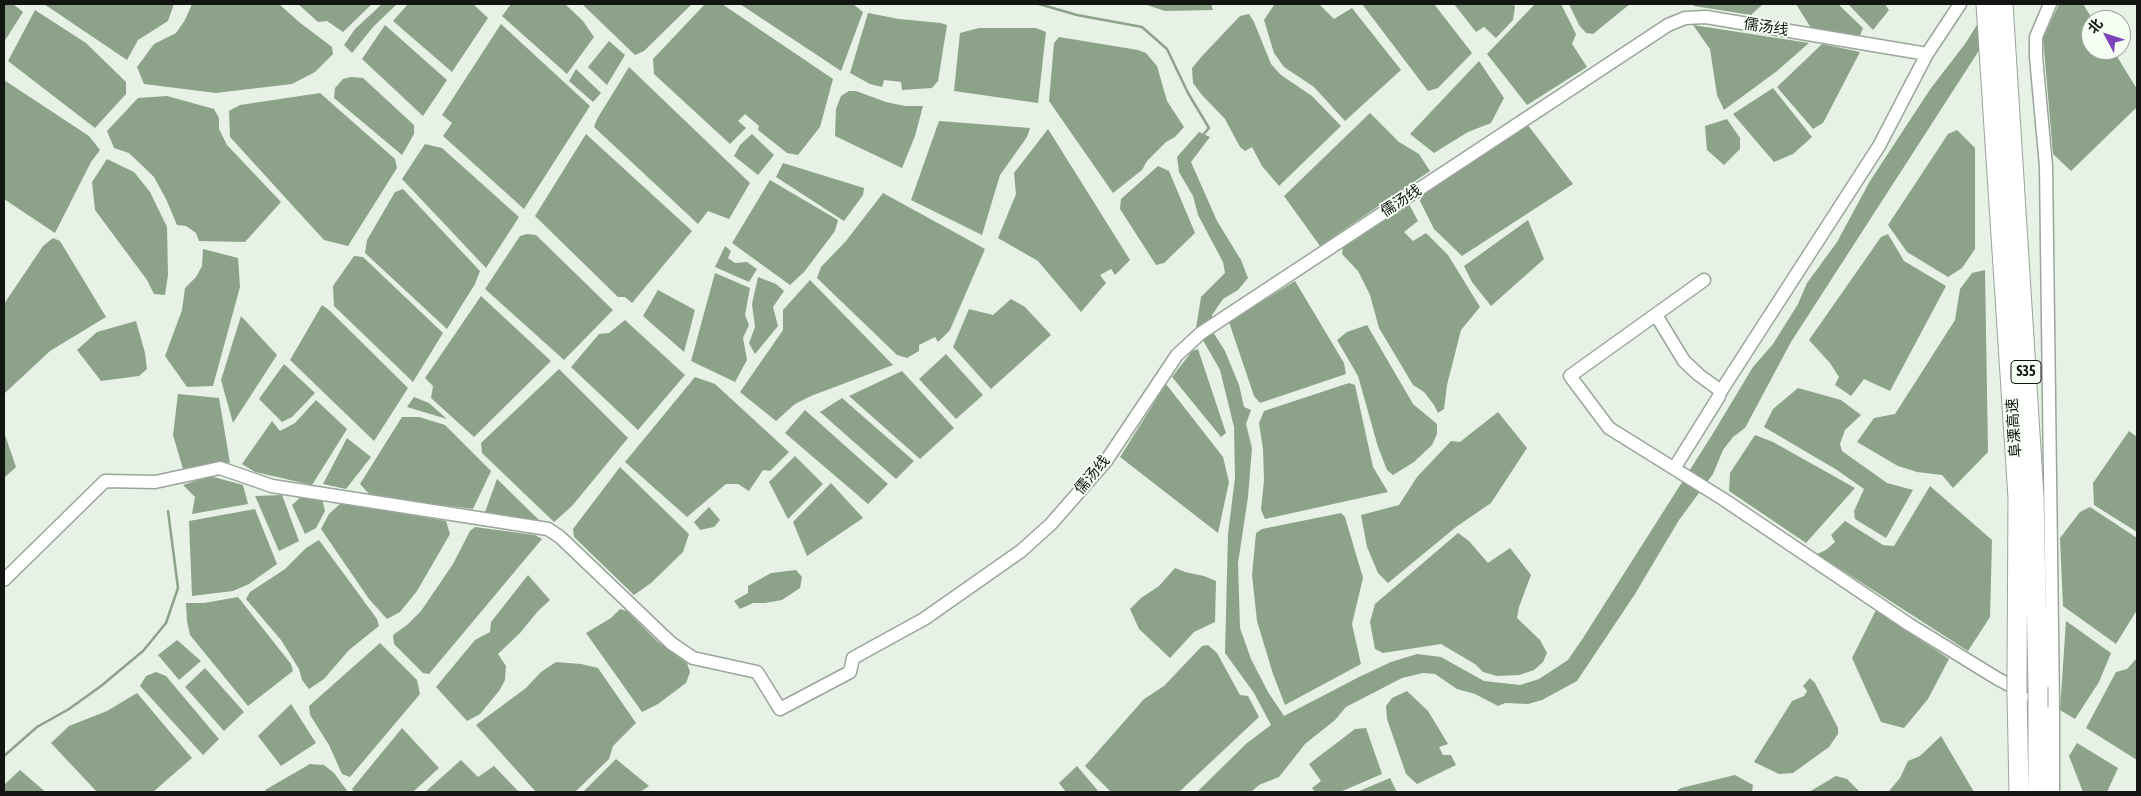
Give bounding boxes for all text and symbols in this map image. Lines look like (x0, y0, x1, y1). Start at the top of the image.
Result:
north arrow (2081, 10, 2131, 60)
street label: 儒汤线 (1742, 15, 1790, 39)
text: 北 (2085, 15, 2106, 37)
street label: 儒汤线 (1377, 181, 1425, 221)
road number: S35 (2011, 361, 2041, 384)
street label: 阜溧高速 (2003, 397, 2025, 459)
street label: 儒汤线 (1071, 452, 1113, 498)

